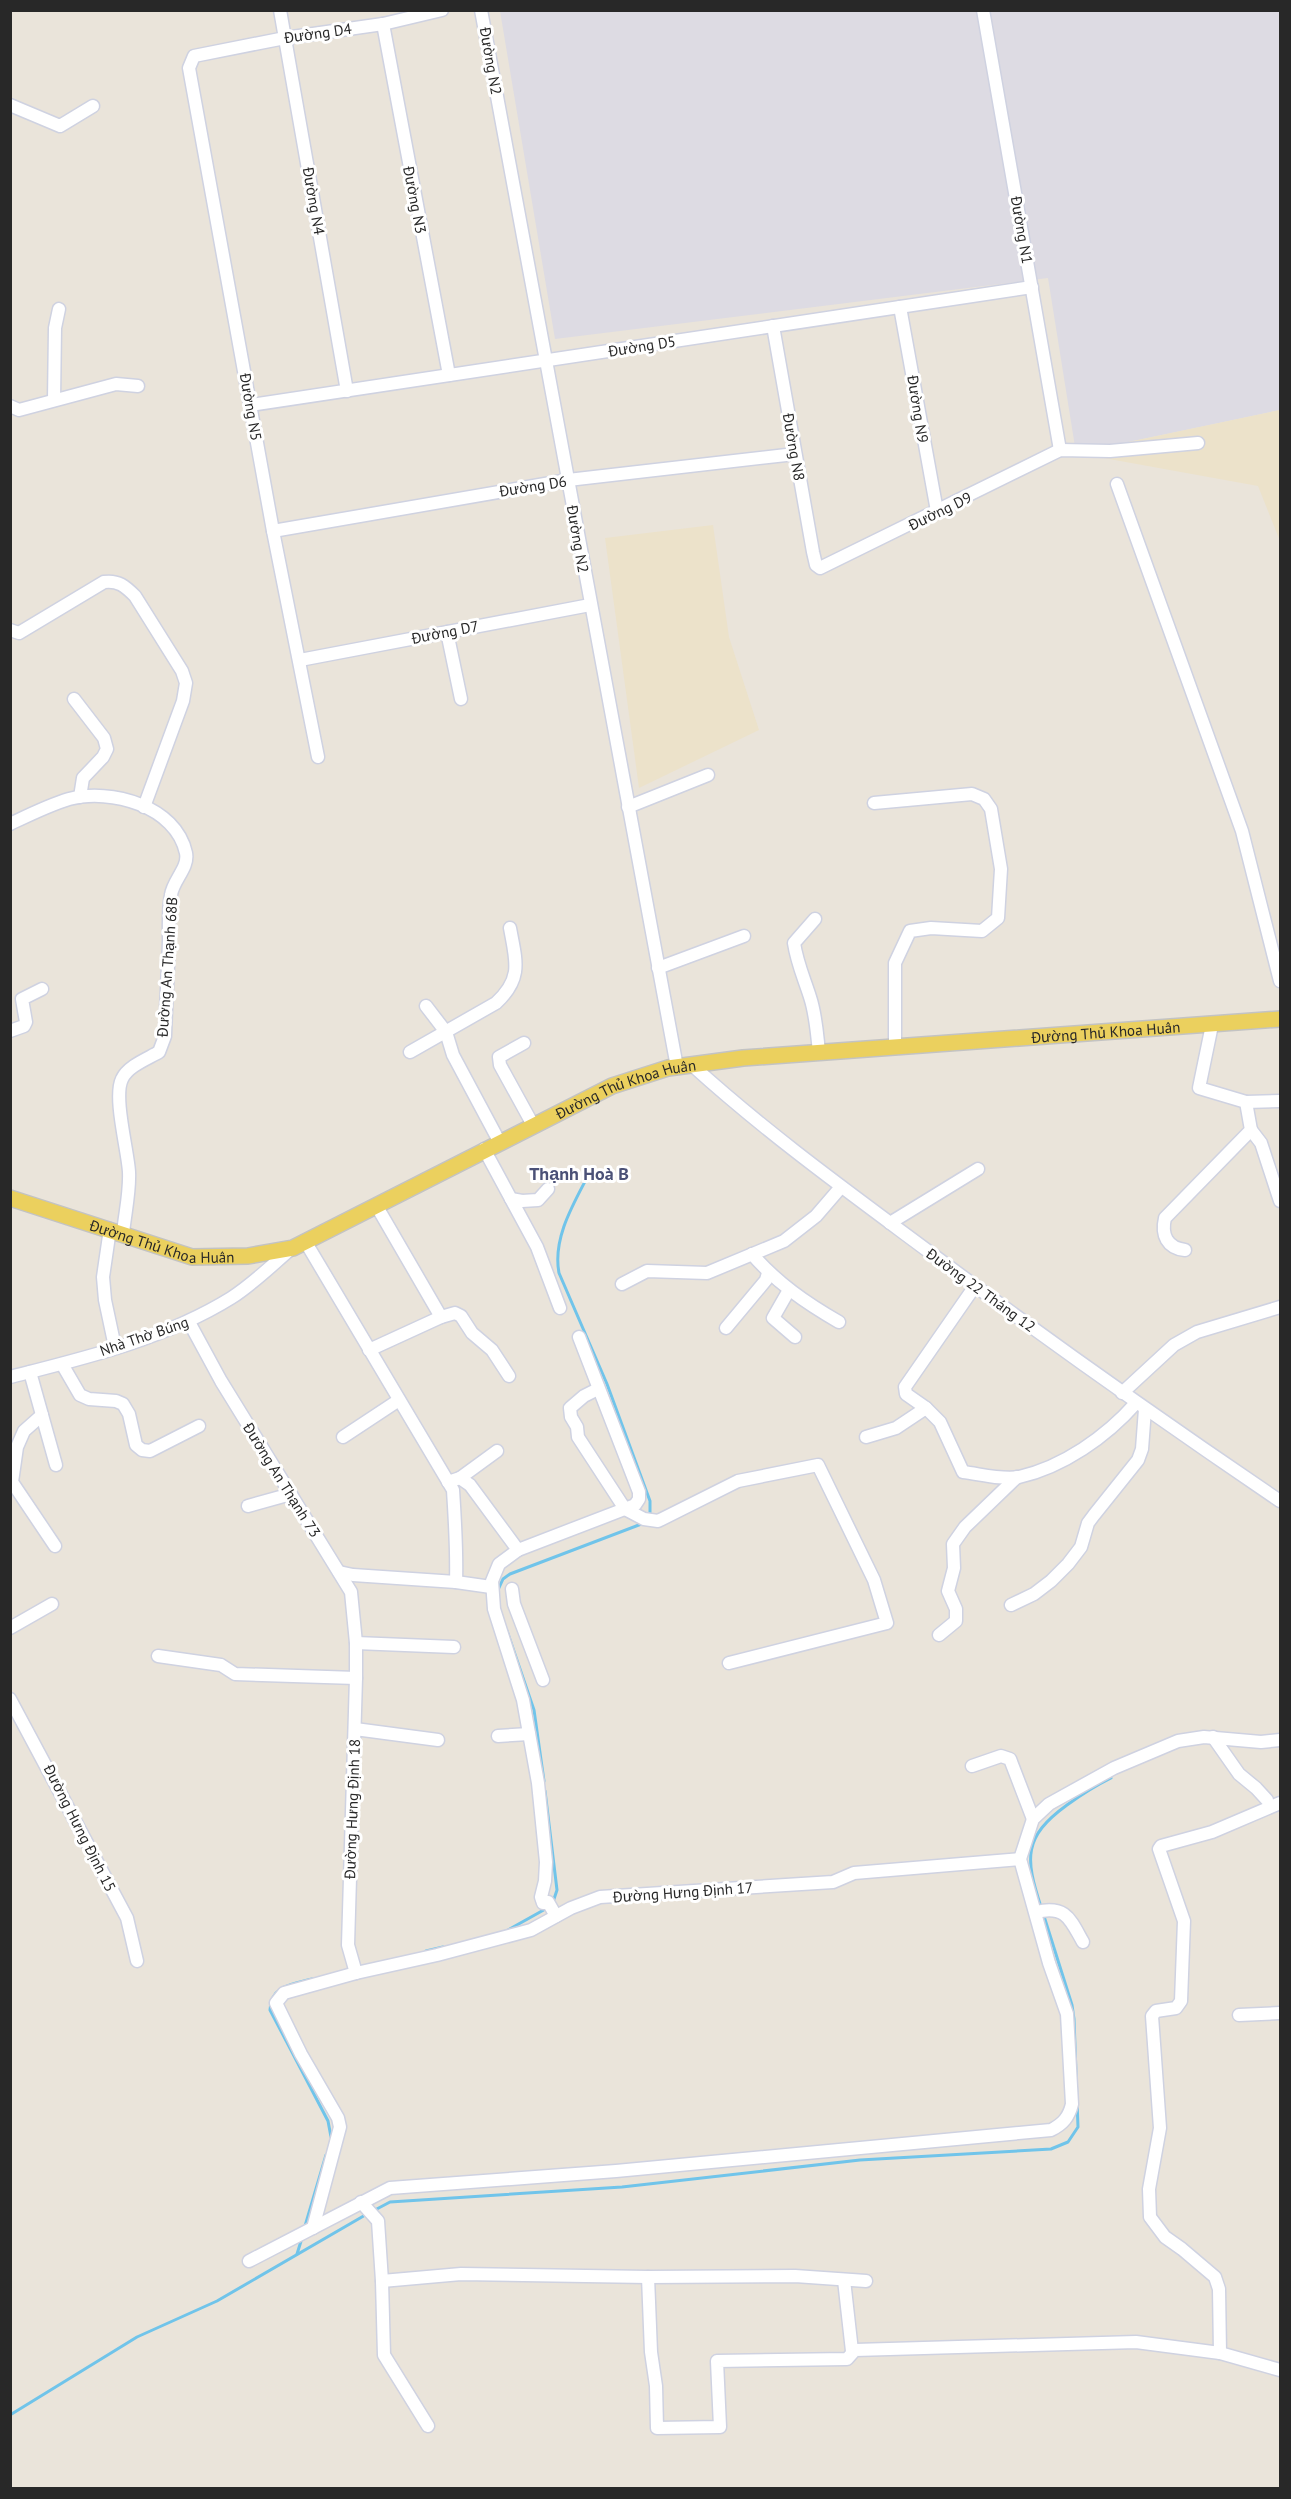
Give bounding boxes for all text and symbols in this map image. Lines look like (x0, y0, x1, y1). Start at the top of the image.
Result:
street label: Đường D4 (282, 19, 353, 47)
street label: Đường N2 (476, 25, 506, 96)
street label: Đường N3 (399, 164, 431, 235)
street label: Đường N4 (299, 165, 329, 236)
street label: Đường N1 (1007, 194, 1037, 265)
street label: Đường D5 (606, 331, 677, 361)
street label: Đường N5 (236, 371, 266, 442)
street label: Đường N9 (903, 373, 933, 444)
street label: Đường N8 (779, 411, 809, 482)
street label: Đường D6 (497, 471, 568, 501)
street label: Đường D9 (904, 488, 975, 535)
street label: Đường N2 (563, 503, 593, 574)
street label: Đường D7 (409, 616, 480, 648)
street label: Đường An Thạnh 68B (153, 896, 181, 1039)
street label: Đường Thủ Khoa Huân (1030, 1017, 1181, 1047)
street label: Đường Thủ Khoa Huân (551, 1055, 697, 1123)
district label: Thạnh Hoà B (529, 1162, 629, 1185)
street label: Đường Thủ Khoa Huân (86, 1215, 234, 1267)
street label: Đường 22 Tháng 12 (922, 1243, 1039, 1336)
street label: Nhà Thờ Búng (97, 1312, 191, 1360)
street label: Đường An Thạnh 73 (239, 1418, 325, 1541)
street label: Đường Hưng Định 18 (340, 1739, 364, 1880)
street label: Đường Hưng Định 15 (39, 1760, 120, 1895)
street label: Đường Hưng Định 17 (611, 1878, 754, 1906)

